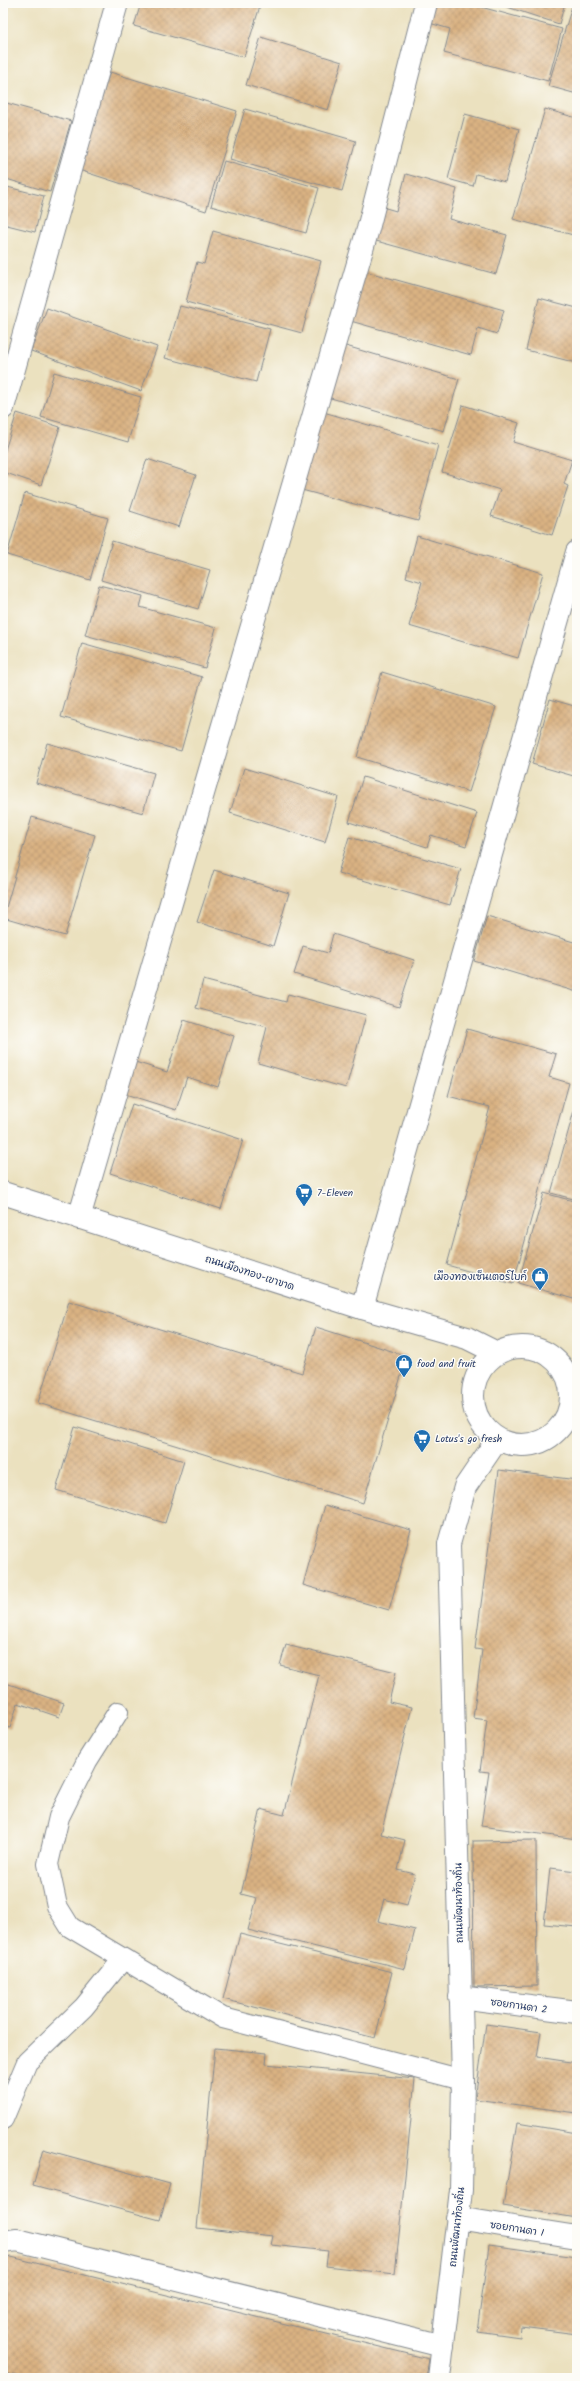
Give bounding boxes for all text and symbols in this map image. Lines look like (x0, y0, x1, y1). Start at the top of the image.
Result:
supermarket icon: 7-Eleven (294, 1182, 314, 1207)
place label: 7-Eleven (317, 1185, 353, 1201)
street label: ถนนเมืองทอง-เขาขาด (203, 1251, 297, 1295)
shop icon: เมืองทองเซ็นเตอร์ไบค์ (530, 1266, 550, 1291)
place label: เมืองทองเซ็นเตอร์ไบค์ (434, 1269, 527, 1285)
shop icon: food and fruit (394, 1353, 414, 1378)
place label: food and fruit (417, 1356, 476, 1372)
supermarket icon: Lotus's go fresh (412, 1428, 432, 1453)
place label: Lotus's go fresh (435, 1431, 502, 1447)
street label: ถนนพัฒนาท้องถิ่น (449, 1862, 468, 1943)
street label: ซอยกานดา 2 (489, 1994, 548, 2018)
street label: ถนนพัฒนาท้องถิ่น (443, 2186, 469, 2268)
street label: ซอยกานดา 1 (489, 2217, 545, 2241)

